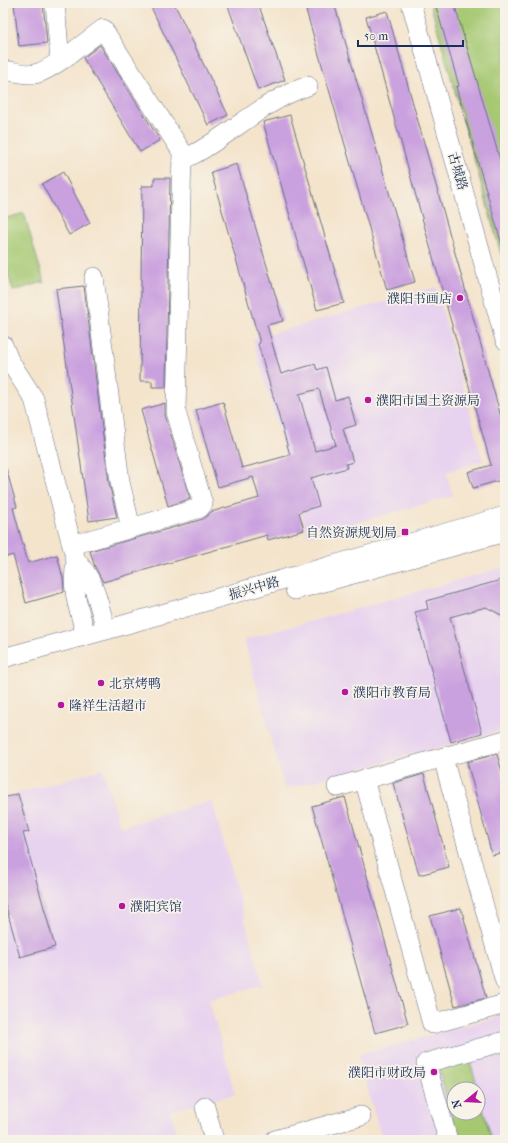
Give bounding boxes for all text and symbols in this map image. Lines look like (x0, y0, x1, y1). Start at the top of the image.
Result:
scale bar (358, 22, 463, 48)
text: 50 m (364, 29, 388, 43)
street label: 古城路 (445, 150, 471, 192)
place label: 濮阳书画店 (387, 291, 452, 306)
marker: 濮阳书画店 (455, 293, 465, 303)
place label: 濮阳市国土资源局 (376, 393, 480, 408)
marker: 濮阳市国土资源局 (363, 395, 373, 405)
place label: 自然资源规划局 (306, 525, 397, 540)
marker: 自然资源规划局 (400, 527, 410, 537)
street label: 振兴中路 (227, 574, 281, 602)
place label: 北京烤鸭 (109, 676, 161, 691)
marker: 北京烤鸭 (96, 678, 106, 688)
place label: 濮阳市教育局 (353, 685, 431, 700)
marker: 濮阳市教育局 (340, 687, 350, 697)
place label: 隆祥生活超市 (69, 698, 147, 713)
marker: 隆祥生活超市 (56, 700, 66, 710)
place label: 濮阳宾馆 (130, 899, 182, 914)
marker: 濮阳宾馆 (117, 901, 127, 911)
place label: 濮阳市财政局 (348, 1065, 426, 1080)
marker: 濮阳市财政局 (429, 1067, 439, 1077)
north arrow (446, 1081, 486, 1121)
text: N (449, 1097, 464, 1110)

